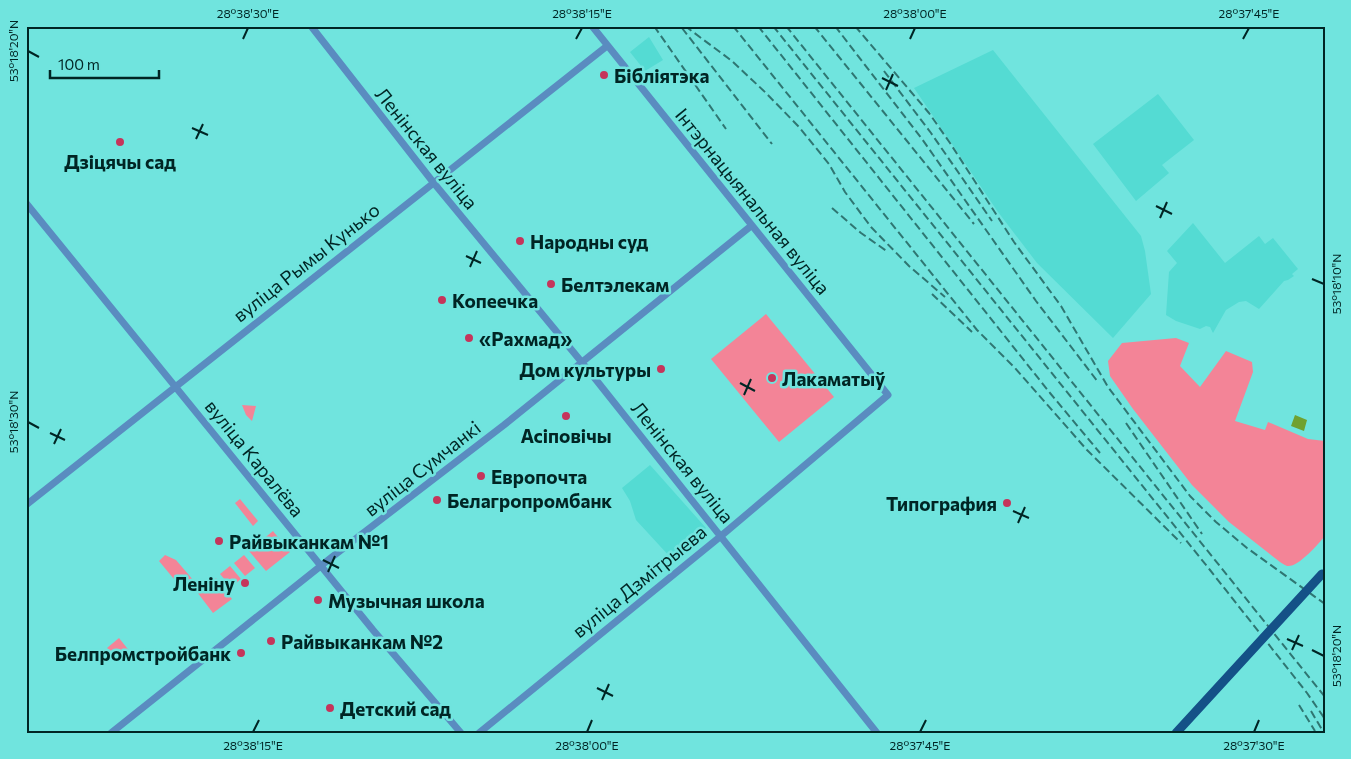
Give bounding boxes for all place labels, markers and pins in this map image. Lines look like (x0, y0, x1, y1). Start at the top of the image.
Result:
place label: Бібліятэка (614, 64, 710, 87)
marker: Бібліятэка (598, 69, 610, 81)
marker: Дзіцячы сад (114, 136, 126, 148)
place label: Дзіцячы сад (64, 150, 176, 173)
place label: Народны суд (530, 230, 649, 253)
marker: Народны суд (514, 235, 526, 247)
place label: Белтэлекам (561, 273, 669, 296)
marker: Белтэлекам (545, 278, 557, 290)
place label: Копеечка (452, 289, 538, 312)
marker: Копеечка (436, 294, 448, 306)
place label: «Рахмад» (479, 327, 572, 350)
marker: «Рахмад» (463, 332, 475, 344)
place label: Дом культуры (519, 358, 651, 381)
marker: Дом культуры (655, 363, 667, 375)
place label: Лакаматыў (782, 367, 886, 390)
marker: Лакаматыў (766, 372, 778, 384)
marker: Асіповічы (560, 410, 572, 422)
place label: Асіповічы (520, 424, 612, 447)
place label: Европочта (491, 465, 587, 488)
marker: Европочта (475, 470, 487, 482)
place label: Белагропромбанк (447, 489, 612, 512)
place label: Типография (886, 492, 997, 515)
marker: Белагропромбанк (431, 494, 443, 506)
marker: Типография (1001, 497, 1013, 509)
place label: Райвыканкам №1 (229, 530, 389, 553)
marker: Райвыканкам №1 (213, 535, 225, 547)
place label: Леніну (173, 572, 236, 595)
marker: Леніну (239, 577, 251, 589)
place label: Музычная школа (328, 589, 485, 612)
marker: Музычная школа (312, 594, 324, 606)
place label: Райвыканкам №2 (281, 630, 443, 653)
marker: Райвыканкам №2 (265, 635, 277, 647)
place label: Белпромстройбанк (55, 642, 231, 665)
marker: Белпромстройбанк (235, 647, 247, 659)
place label: Детский сад (340, 697, 451, 720)
marker: Детский сад (324, 702, 336, 714)

